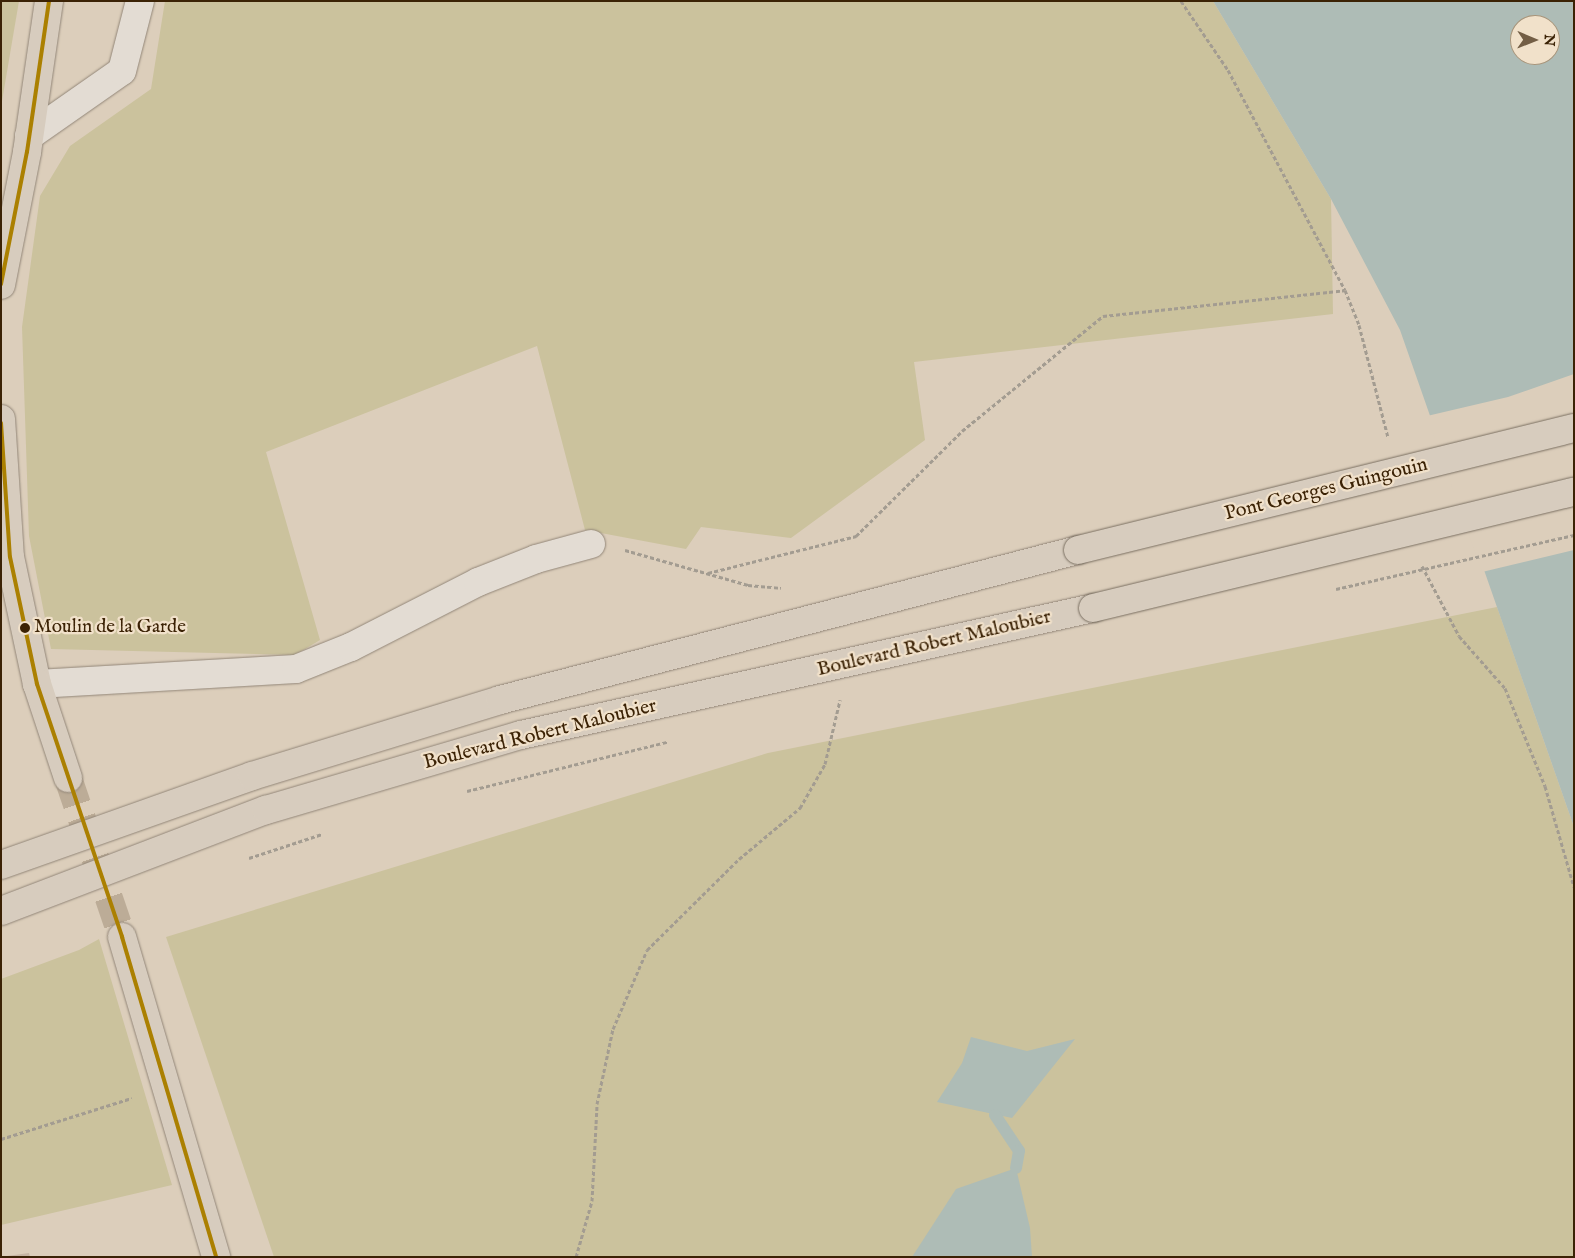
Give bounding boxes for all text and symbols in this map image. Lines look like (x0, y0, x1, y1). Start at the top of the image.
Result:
north arrow (1510, 15, 1560, 65)
text: N (1540, 34, 1558, 46)
street label: Pont Georges Guingouin (1222, 452, 1430, 526)
street label: Boulevard Robert Maloubier (815, 604, 1053, 682)
place label: Moulin de la Garde (34, 617, 186, 639)
marker: Moulin de la Garde (20, 623, 30, 633)
street label: Boulevard Robert Maloubier (421, 693, 659, 775)

